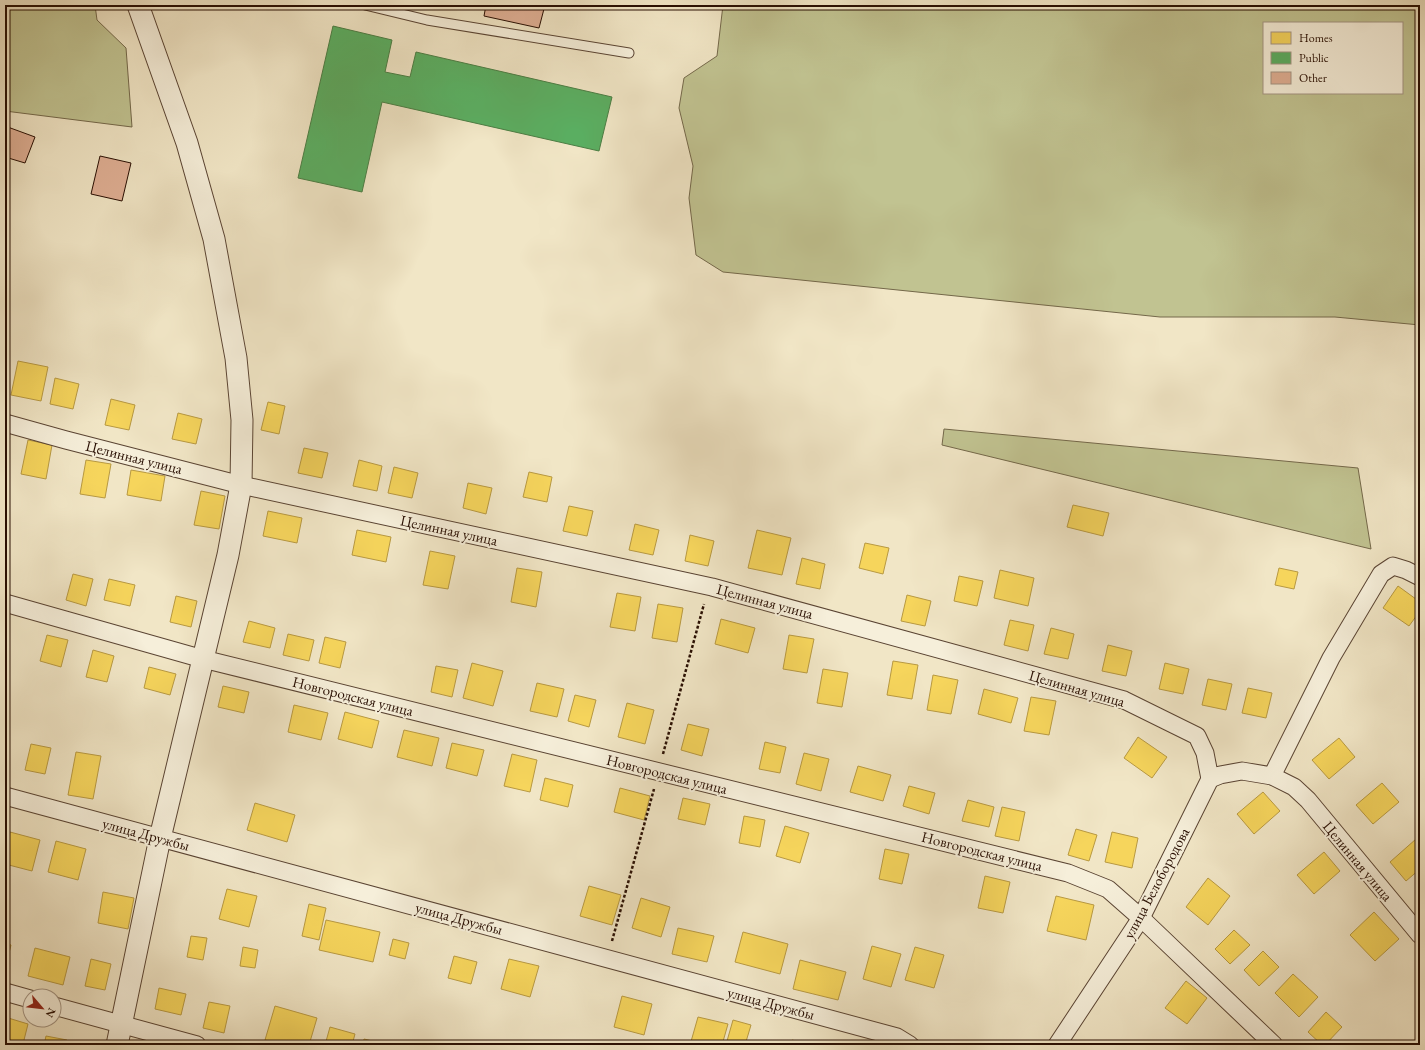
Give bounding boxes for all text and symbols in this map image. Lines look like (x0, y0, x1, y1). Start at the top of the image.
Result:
legend (1263, 22, 1403, 94)
text: Homes (1299, 30, 1333, 46)
text: Public (1299, 50, 1329, 66)
text: Other (1299, 70, 1327, 86)
street label: Целинная улица (84, 436, 184, 478)
street label: Целинная улица (399, 510, 499, 550)
street label: Целинная улица (715, 579, 815, 623)
street label: Целинная улица (1027, 665, 1127, 711)
street label: Новгородская улица (291, 672, 415, 720)
street label: Новгородская улица (605, 750, 729, 798)
street label: улица Дружбы (100, 813, 192, 855)
street label: Целинная улица (1319, 817, 1397, 905)
street label: улица Белобородова (1119, 824, 1193, 942)
street label: Новгородская улица (920, 827, 1044, 875)
street label: улица Дружбы (413, 897, 505, 939)
street label: улица Дружбы (725, 982, 817, 1024)
north arrow (22, 988, 62, 1028)
text: N (43, 1005, 59, 1020)

